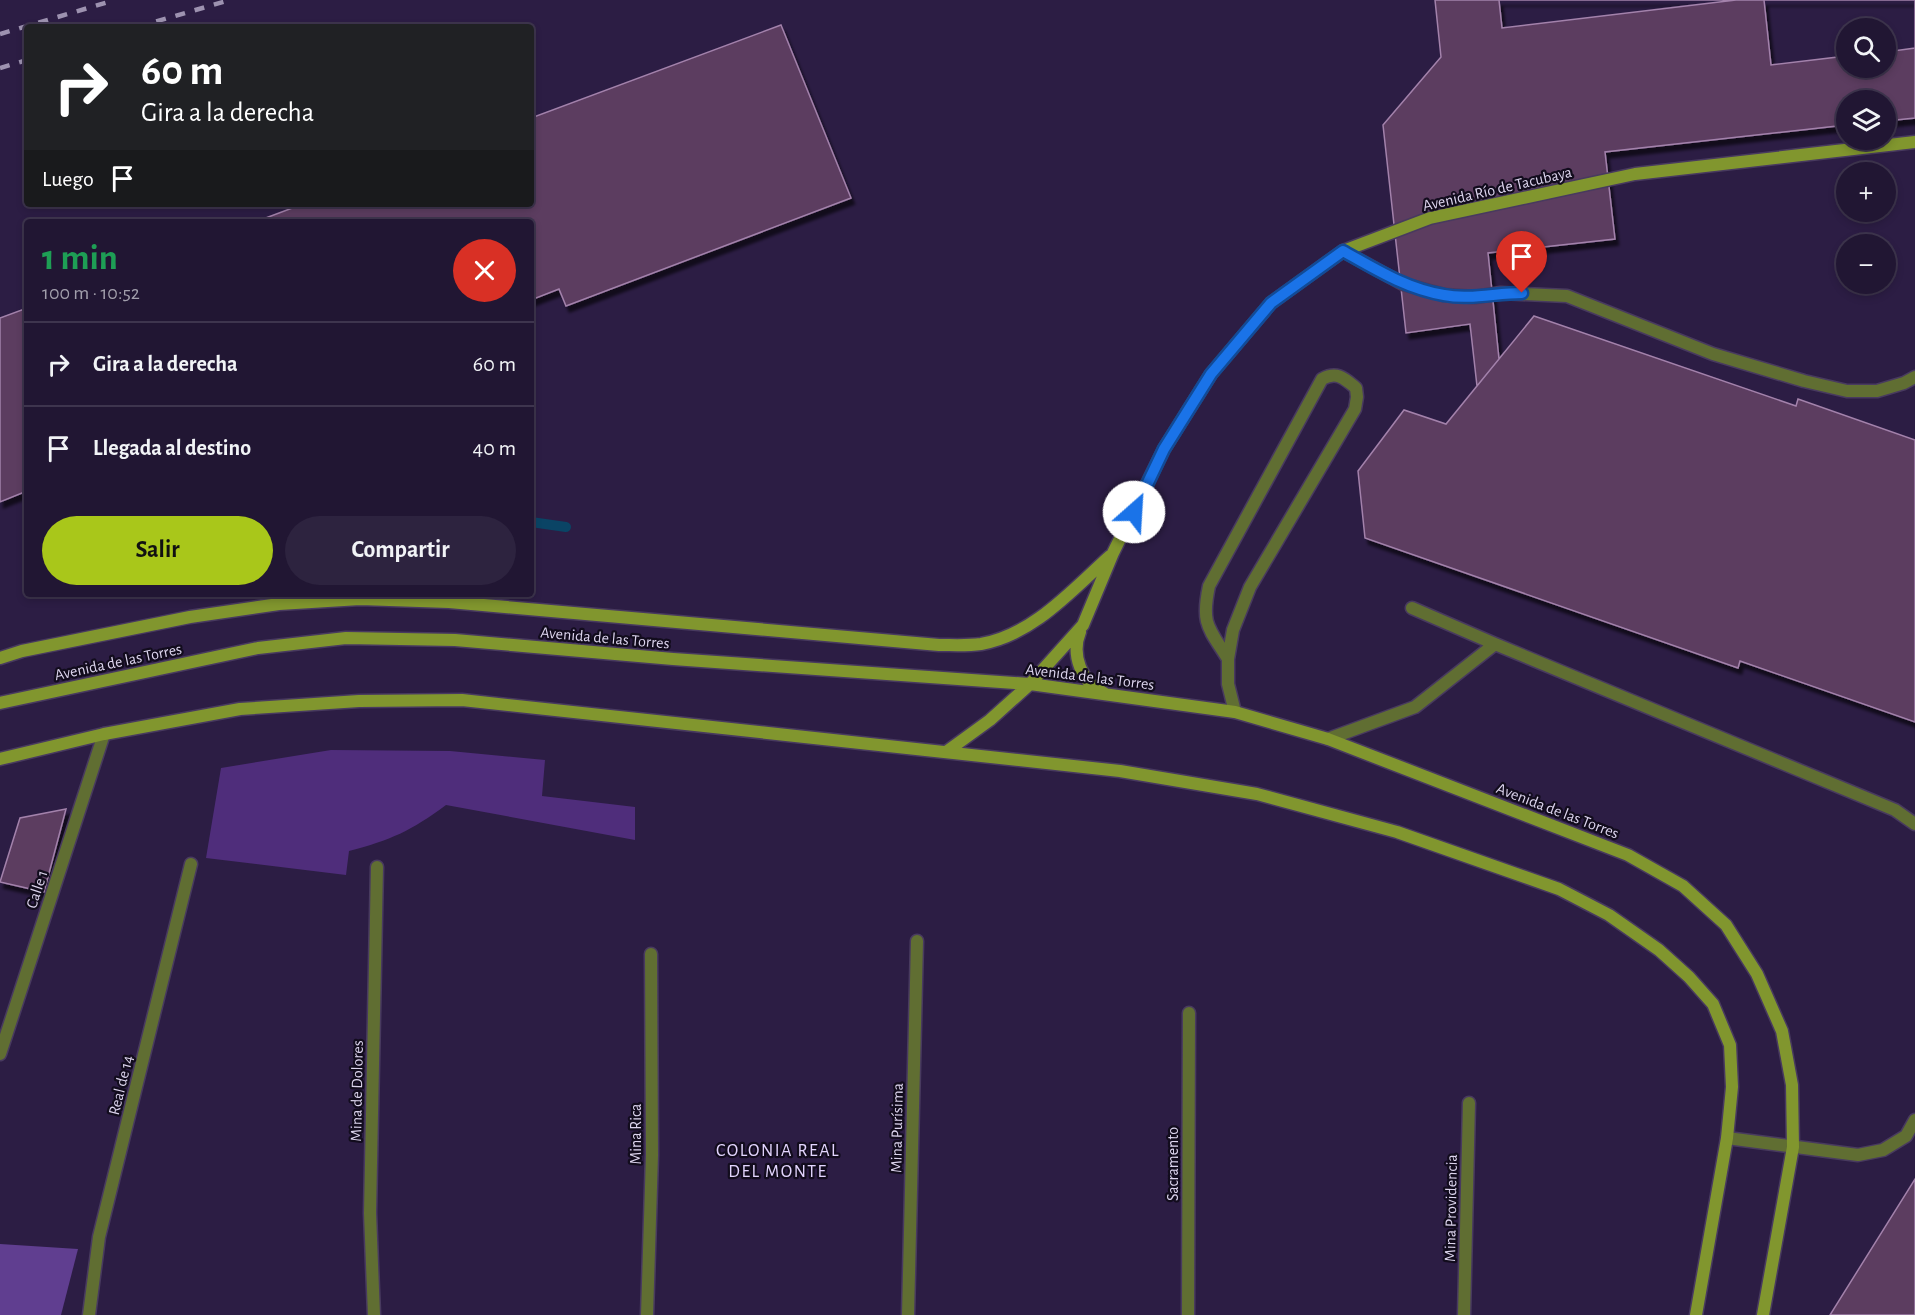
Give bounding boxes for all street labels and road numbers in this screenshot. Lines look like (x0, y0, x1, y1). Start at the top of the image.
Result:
street label: Avenida Río de Tacubaya (1421, 164, 1574, 215)
street label: Avenida de las Torres (540, 624, 670, 652)
street label: Avenida de las Torres (53, 641, 183, 683)
street label: Avenida de las Torres (1025, 661, 1155, 693)
street label: Avenida de las Torres (1494, 780, 1621, 842)
street label: Calle 1 (23, 868, 51, 910)
street label: Mina de Dolores (348, 1040, 366, 1142)
street label: Real de 14 (106, 1053, 136, 1117)
street label: Mina Purísima (888, 1083, 906, 1173)
street label: Mina Rica (628, 1104, 644, 1164)
street label: Sacramento (1165, 1127, 1181, 1201)
street label: Mina Providencia (1442, 1154, 1460, 1262)

